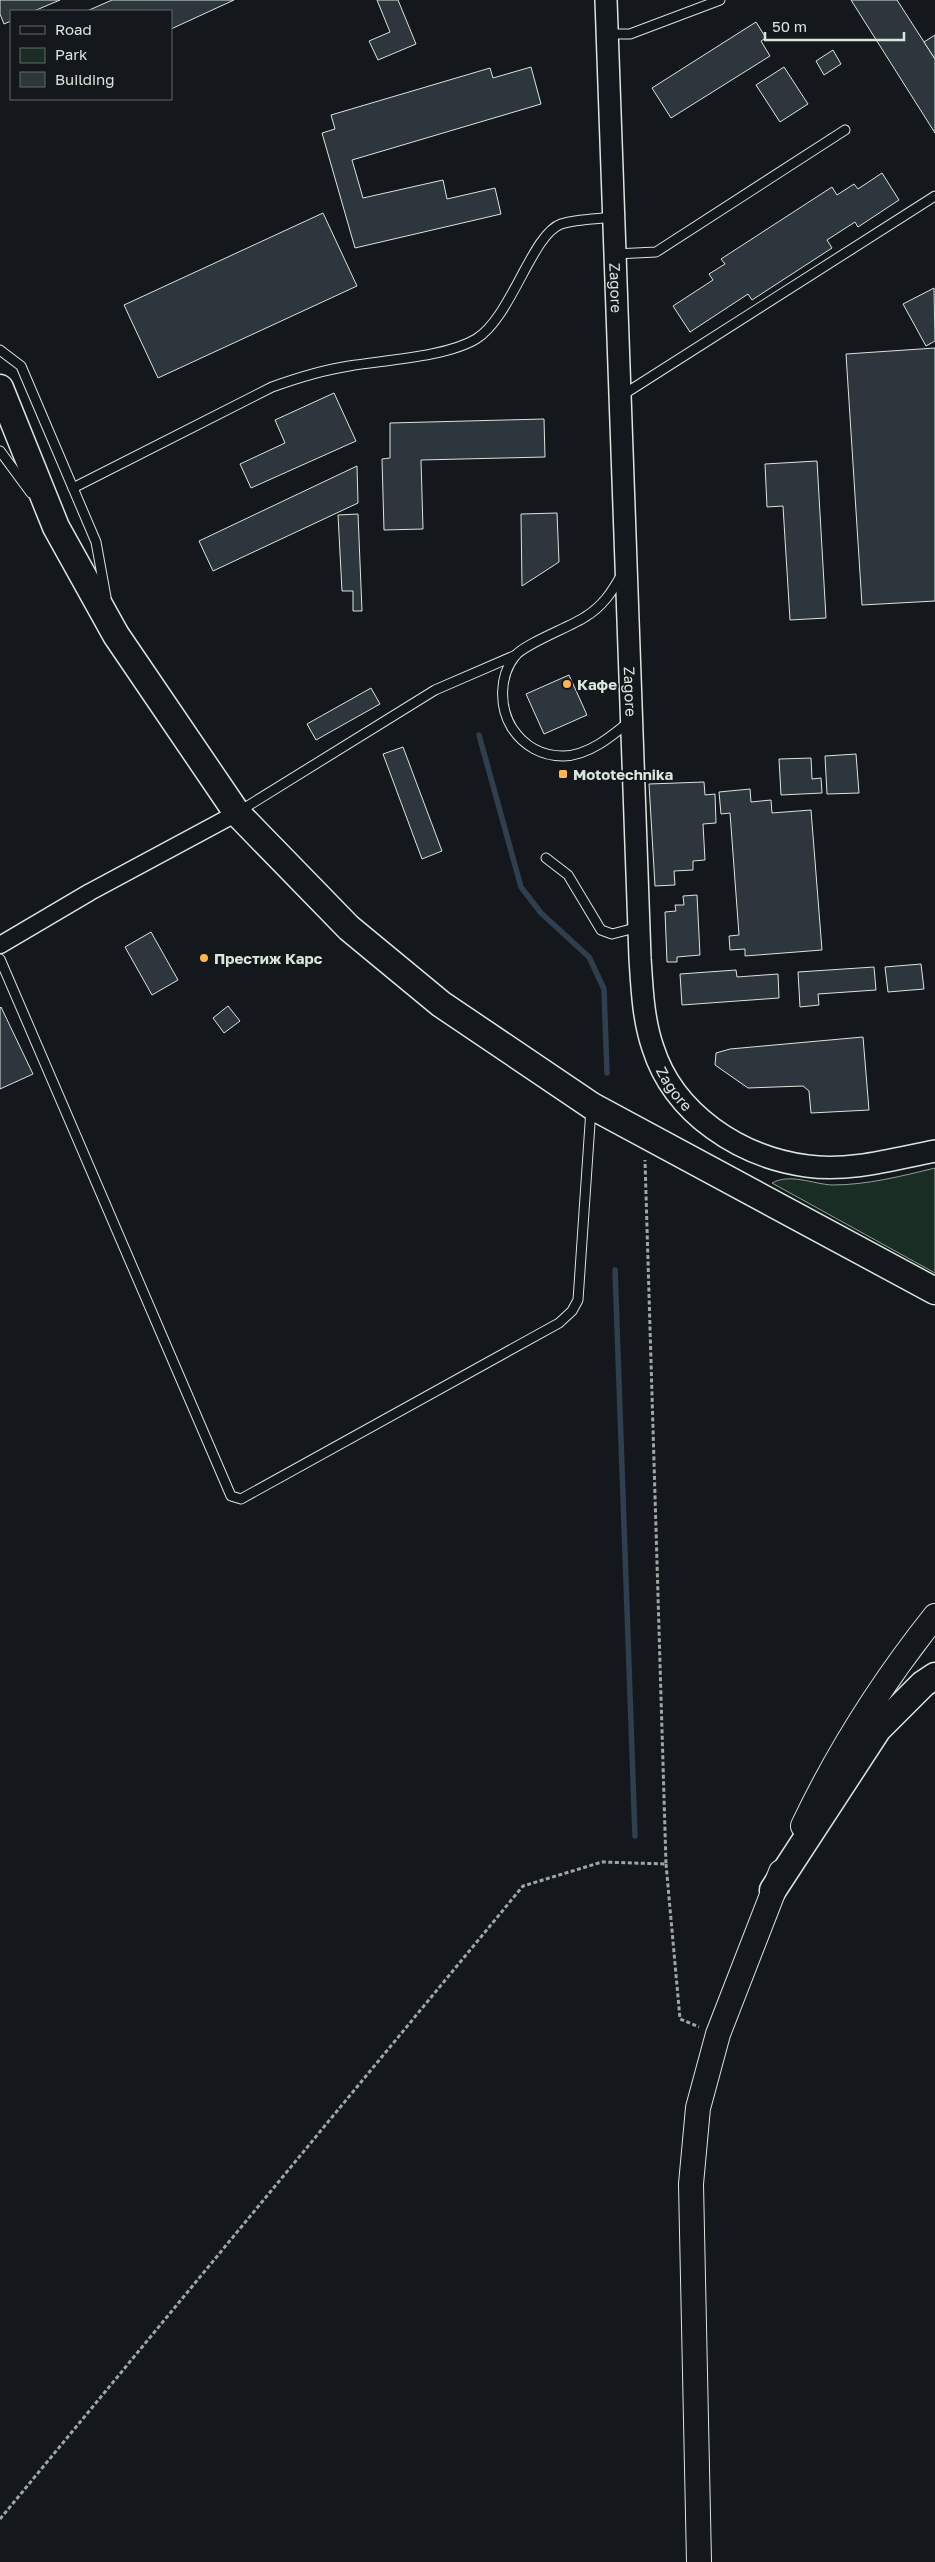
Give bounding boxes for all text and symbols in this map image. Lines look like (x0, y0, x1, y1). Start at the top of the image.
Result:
legend (10, 10, 172, 100)
scale bar (765, 10, 904, 42)
text: 50 m (772, 17, 807, 35)
text: Road (55, 20, 92, 38)
text: Park (55, 45, 88, 63)
text: Building (55, 70, 115, 88)
street label: Zagore (606, 262, 626, 313)
street label: Zagore (621, 666, 640, 717)
place label: Кафе (577, 675, 617, 693)
marker: Кафе (561, 678, 573, 690)
place label: Mototechnika (573, 765, 673, 783)
marker: Mototechnika (557, 768, 569, 780)
place label: Престиж Карс (214, 949, 323, 967)
marker: Престиж Карс (198, 952, 210, 964)
street label: Zagore (653, 1063, 696, 1115)

